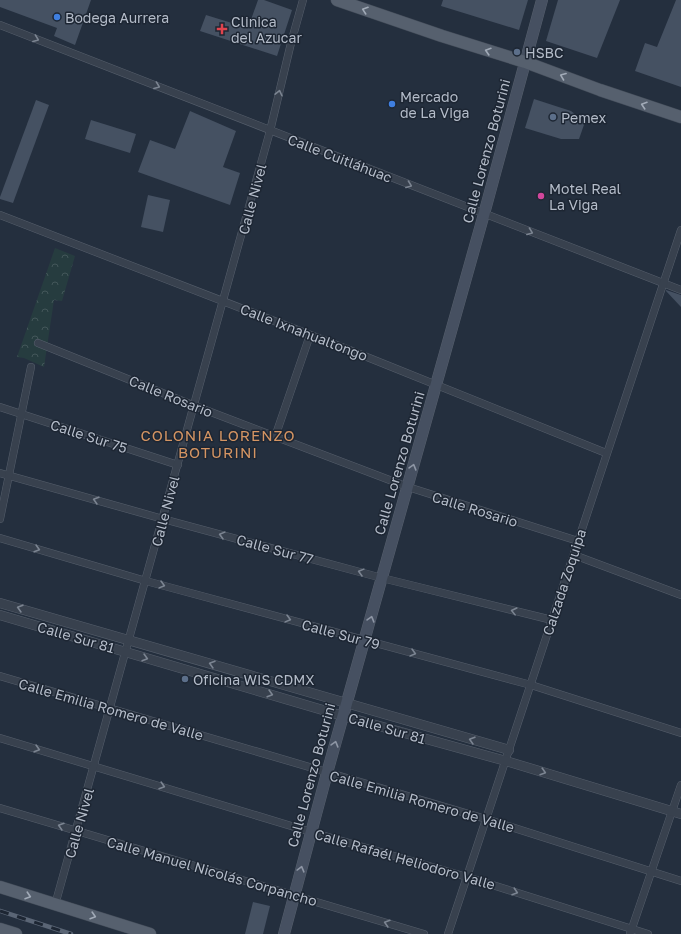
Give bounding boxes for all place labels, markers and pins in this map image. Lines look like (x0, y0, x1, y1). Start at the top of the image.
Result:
place label: Bodega Aurrera (65, 9, 169, 26)
marker: Bodega Aurrera (52, 12, 62, 22)
place label: Clinica del Azucar (231, 13, 302, 46)
marker: Clinica del Azucar (216, 23, 228, 35)
place label: HSBC (525, 44, 563, 61)
marker: HSBC (512, 47, 522, 57)
place label: Mercado de La Viga (400, 88, 469, 121)
marker: Mercado de La Viga (387, 99, 397, 109)
place label: Pemex (561, 109, 606, 126)
marker: Pemex (548, 112, 558, 122)
place label: Motel Real La Viga (549, 180, 621, 213)
marker: Motel Real La Viga (536, 191, 546, 201)
place label: Oficina WIS CDMX (193, 671, 315, 688)
marker: Oficina WIS CDMX (180, 674, 190, 684)

